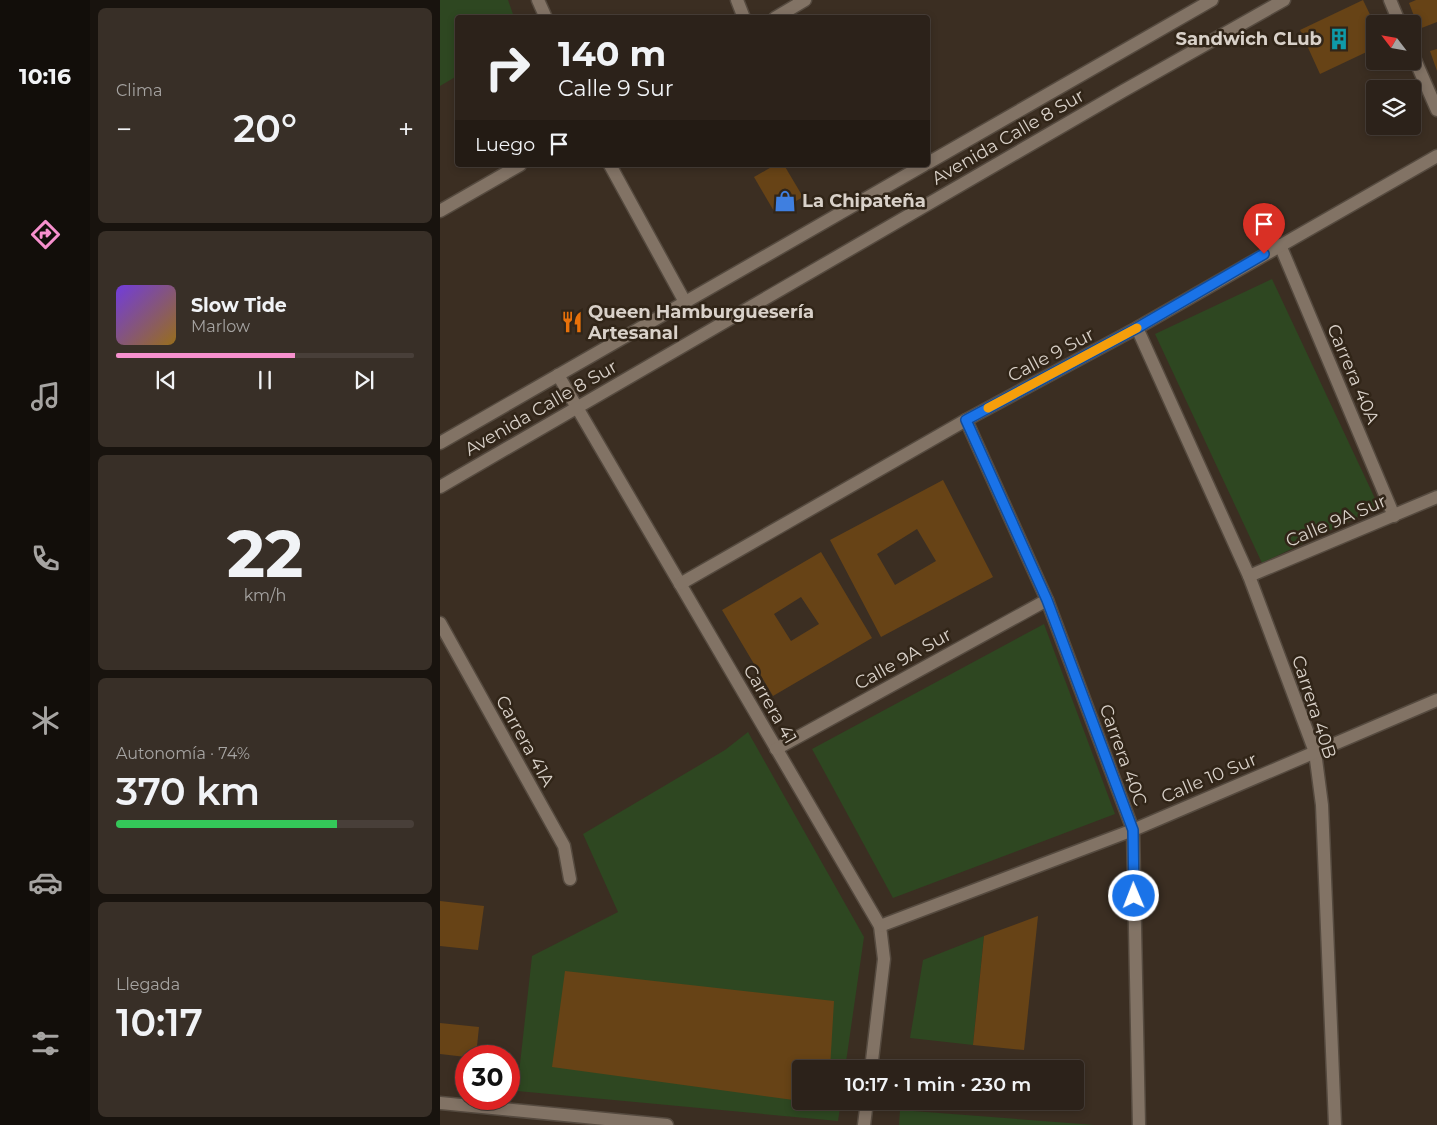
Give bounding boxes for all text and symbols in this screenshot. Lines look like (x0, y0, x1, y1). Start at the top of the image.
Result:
north arrow (1366, 15, 1421, 70)
map controls (1366, 15, 1421, 135)
building icon: Sandwich CLub (1326, 26, 1352, 52)
place label: Sandwich CLub (1175, 28, 1322, 50)
text: 140 m (558, 32, 666, 75)
icon: right (475, 35, 540, 100)
text: 10:16 (19, 63, 71, 90)
text: Calle 9 Sur (558, 75, 674, 102)
button: layers (1366, 80, 1421, 135)
text: Clima (116, 81, 162, 100)
street label: Avenida Calle 8 Sur (928, 84, 1088, 190)
text: 20° (233, 105, 297, 152)
text: − (116, 112, 132, 146)
text: + (398, 112, 414, 146)
icon: arrive (545, 130, 573, 158)
text: Luego (475, 133, 535, 156)
shop icon: La Chipateña (772, 188, 798, 214)
place label: La Chipateña (802, 190, 926, 212)
pin (1243, 203, 1285, 254)
icon: arrive (1250, 210, 1278, 238)
icon: directions (28, 217, 63, 252)
text: Slow Tide (191, 294, 287, 317)
place label: Queen Hamburguesería Artesanal (587, 301, 814, 344)
restaurant icon: Queen Hamburguesería Artesanal (559, 309, 585, 335)
text: Marlow (191, 317, 250, 336)
street label: Carrera 40A (1322, 321, 1384, 427)
street label: Calle 9 Sur (1004, 323, 1098, 387)
street label: Avenida Calle 8 Sur (461, 355, 621, 461)
icon: previous (152, 366, 180, 394)
icon: pause (251, 366, 279, 394)
icon: next (350, 366, 378, 394)
icon: music (28, 379, 63, 414)
street label: Calle 9A Sur (1282, 490, 1390, 552)
text: 22 (227, 514, 303, 593)
icon: phone (28, 541, 63, 576)
text: km/h (244, 586, 286, 605)
street label: Calle 9A Sur (851, 623, 955, 695)
street label: Carrera 40B (1287, 653, 1341, 761)
street label: Carrera 41 (738, 660, 802, 748)
street label: Carrera 41A (491, 692, 559, 791)
street label: Carrera 40C (1094, 701, 1152, 809)
icon: climate (28, 703, 63, 738)
text: Autonomía · 74% (116, 744, 250, 763)
street label: Calle 10 Sur (1158, 748, 1260, 808)
text: 370 km (116, 768, 260, 815)
icon: car (28, 865, 63, 900)
position arrow (1107, 869, 1159, 921)
text: Llegada (116, 975, 180, 994)
text: 10:17 (116, 999, 203, 1046)
icon: filters (28, 1026, 63, 1061)
speed limit sign: 30 (455, 1045, 520, 1110)
text: 10:17 · 1 min · 230 m (845, 1073, 1031, 1096)

